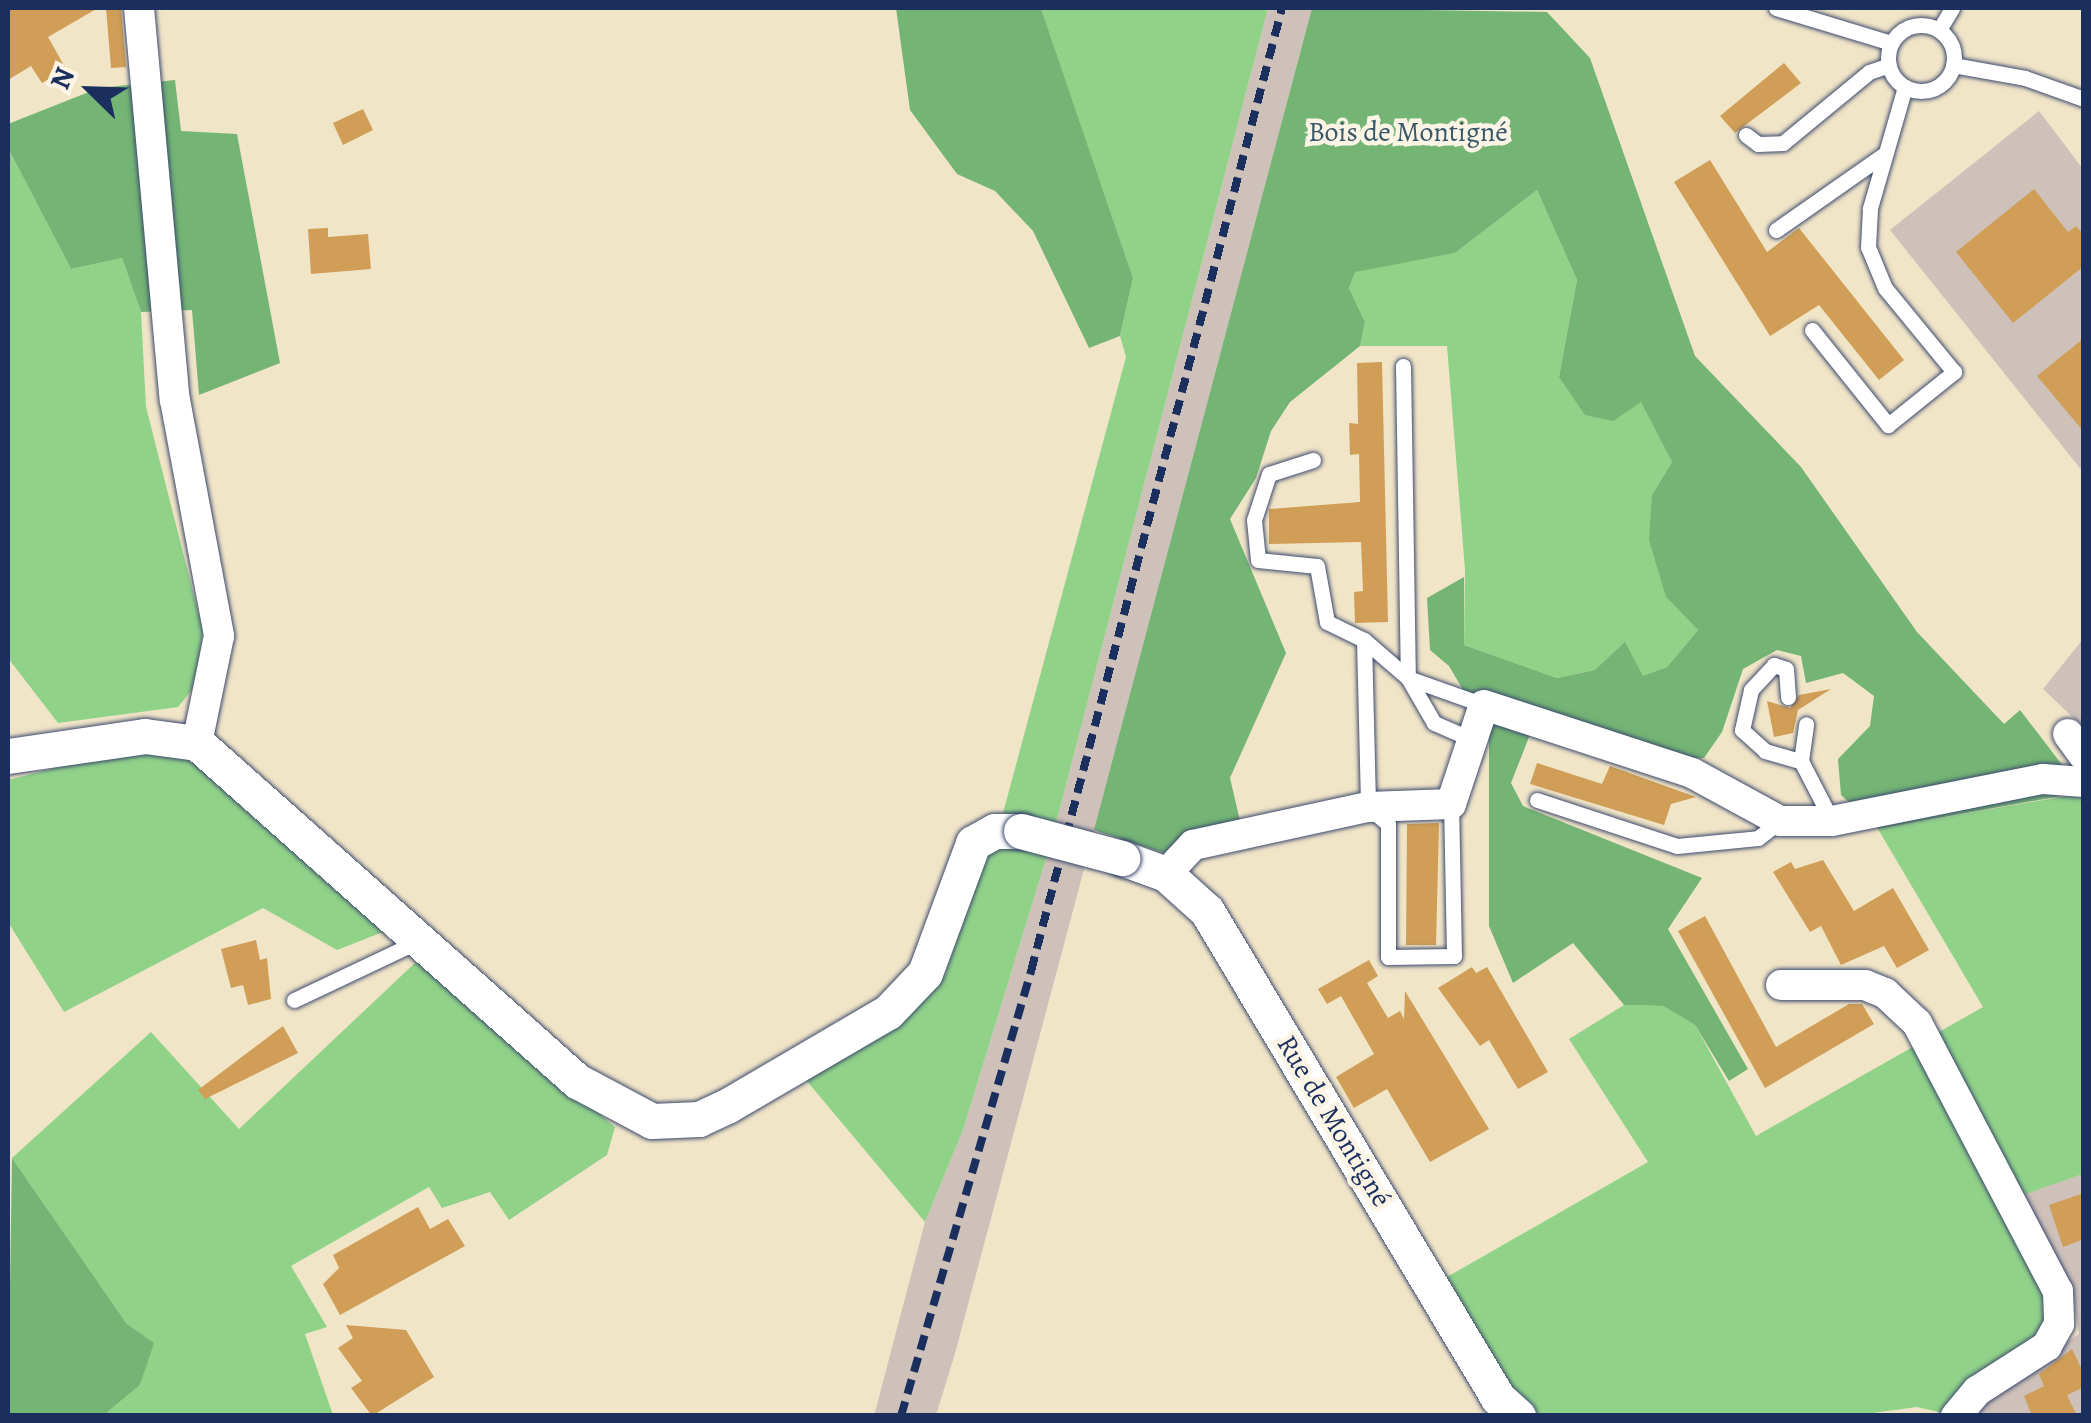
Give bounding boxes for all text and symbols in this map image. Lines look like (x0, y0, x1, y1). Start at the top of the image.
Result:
north arrow (40, 40, 140, 140)
text: N (41, 61, 84, 95)
park label: Bois de Montigné (1308, 115, 1508, 149)
street label: Rue de Montigné (1270, 1029, 1398, 1213)

